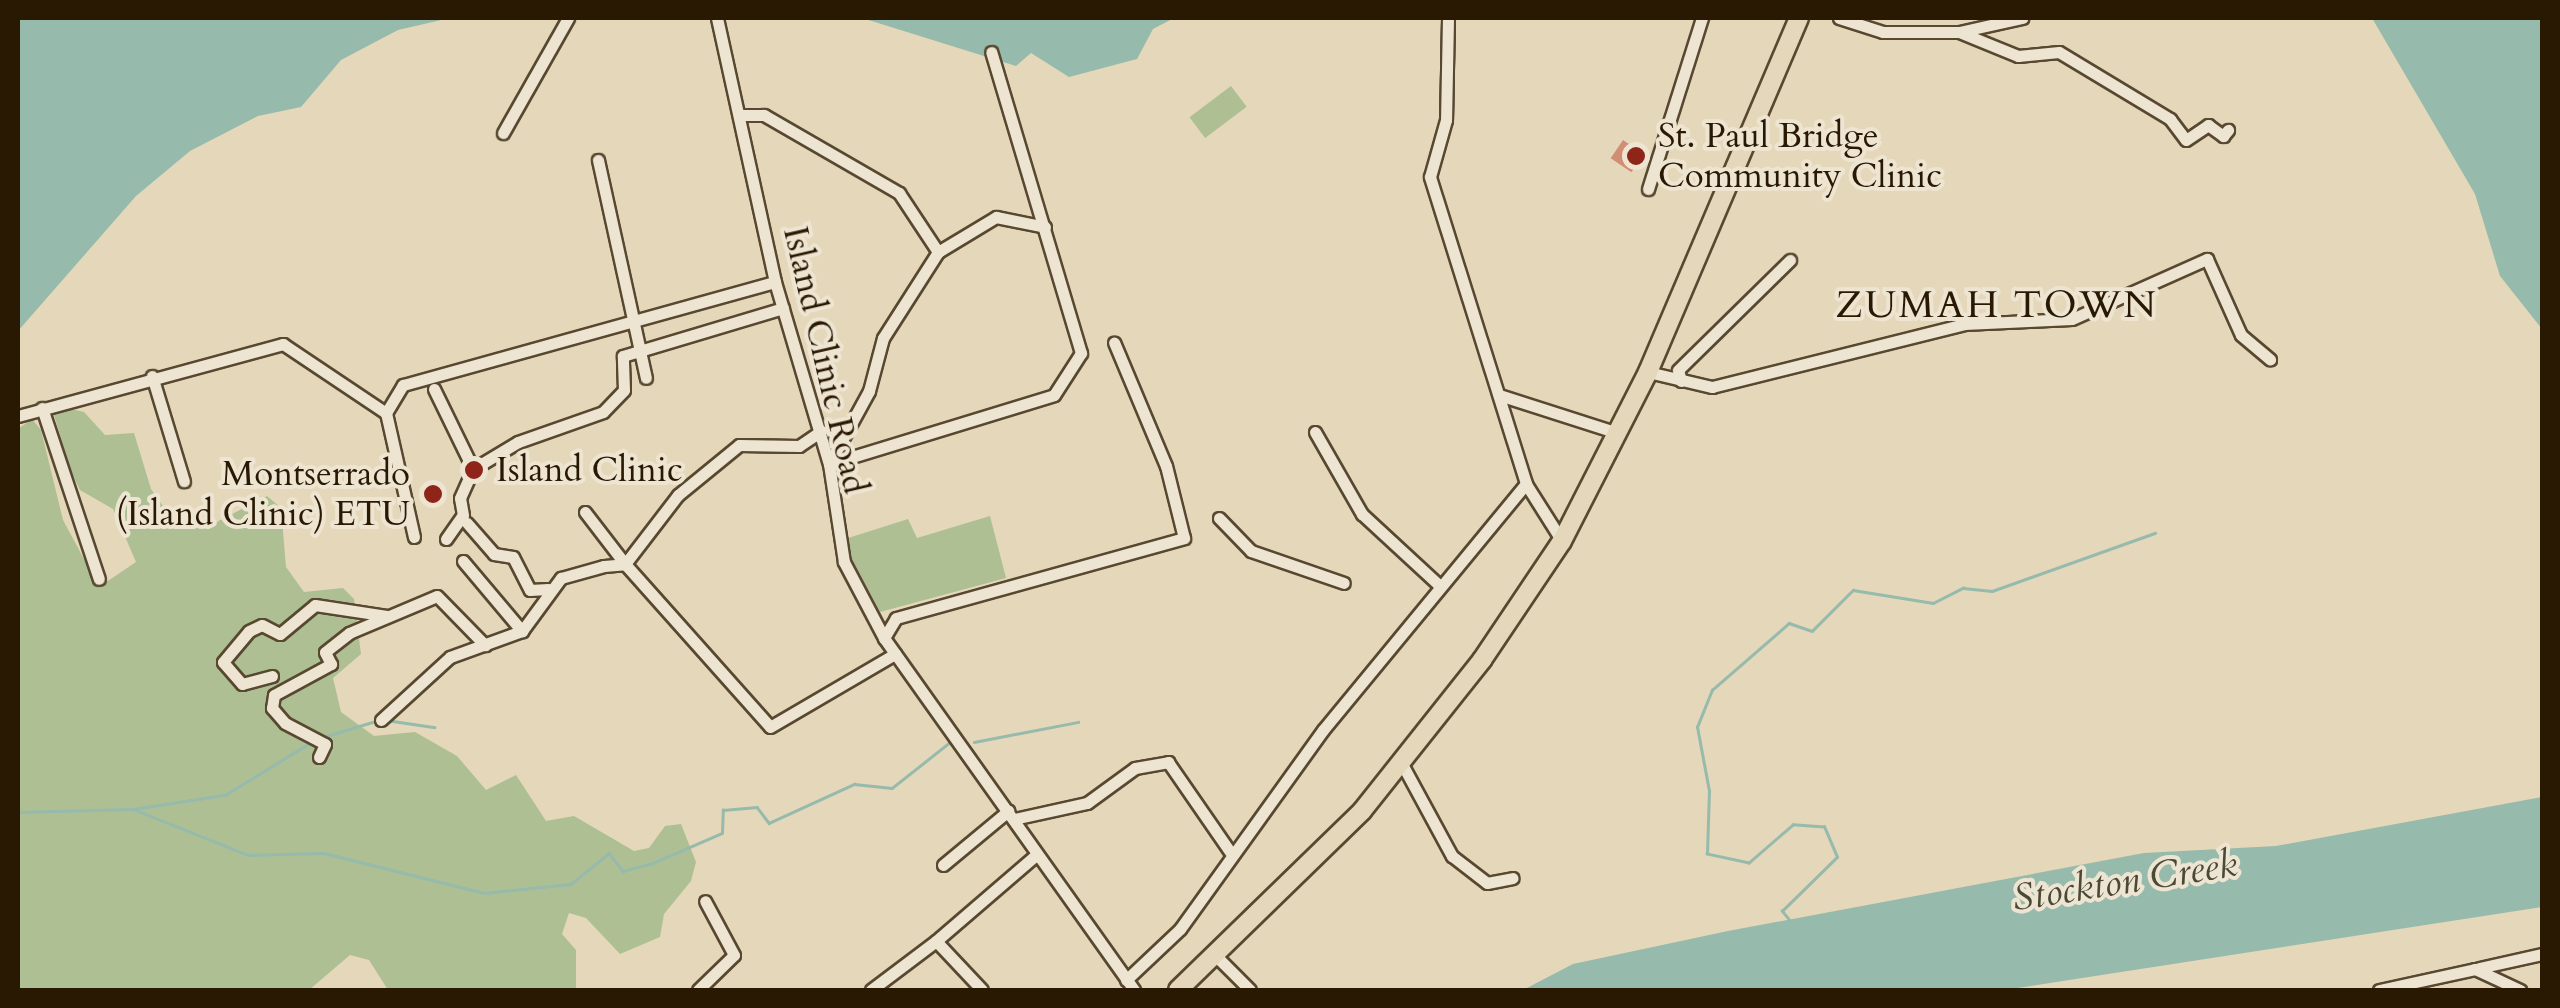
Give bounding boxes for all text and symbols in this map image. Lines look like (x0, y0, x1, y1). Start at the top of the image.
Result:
place label: St. Paul Bridge Community Clinic (1658, 115, 1942, 197)
marker: St. Paul Bridge Community Clinic (1623, 143, 1649, 169)
street label: Island Clinic Road (774, 222, 876, 498)
district label: ZUMAH TOWN (1835, 283, 2159, 329)
place label: Island Clinic (496, 449, 683, 491)
place label: Montserrado (Island Clinic) ETU (116, 453, 410, 535)
marker: Island Clinic (461, 457, 487, 483)
marker: Montserrado (Island Clinic) ETU (420, 481, 446, 507)
water label: Stockton Creek (2010, 842, 2240, 922)

